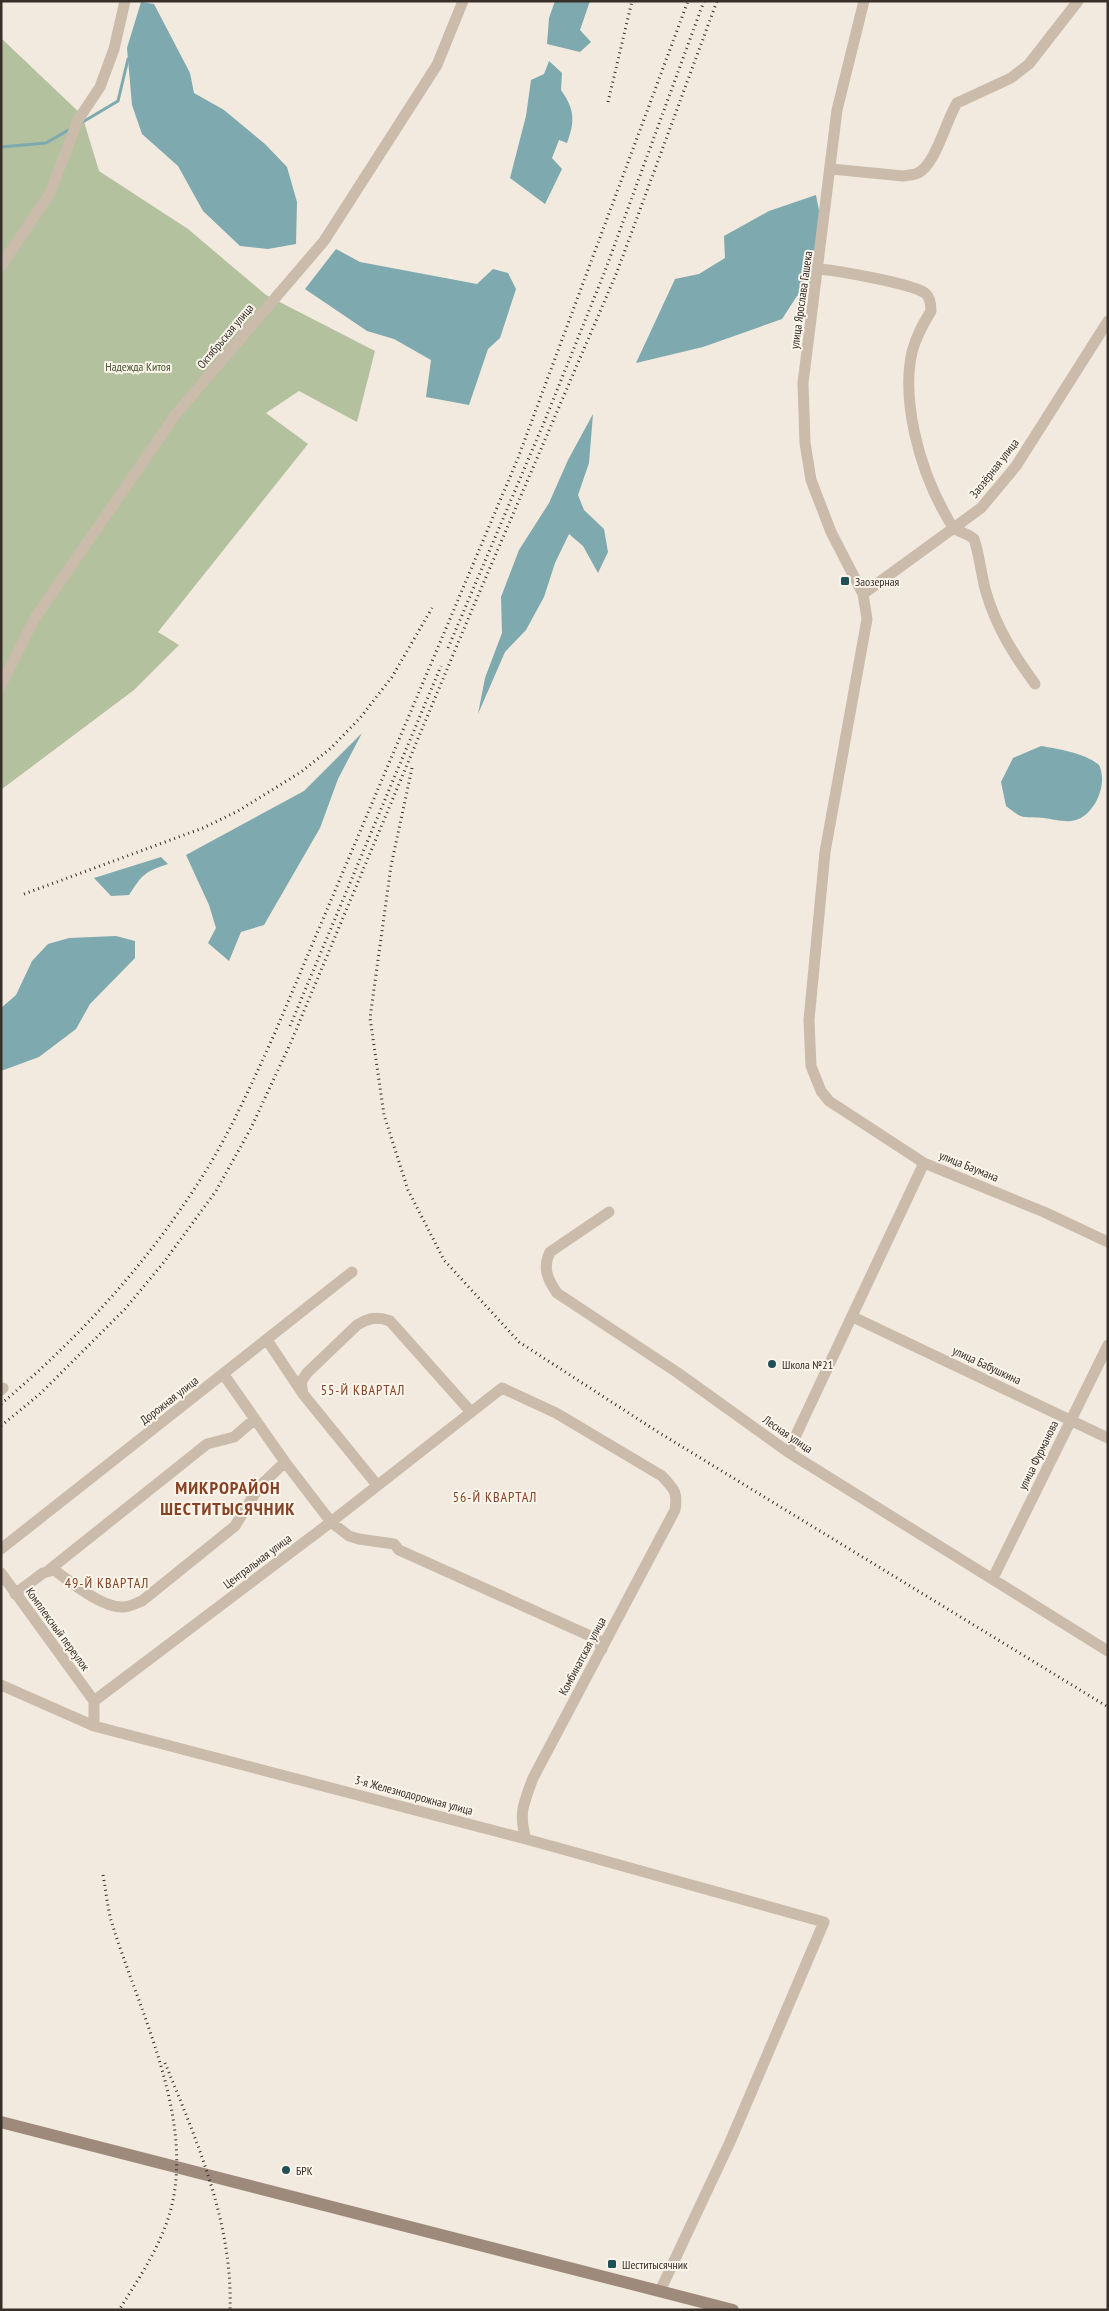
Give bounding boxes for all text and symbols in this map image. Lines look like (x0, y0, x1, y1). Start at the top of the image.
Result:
street label: улица Ярослава Гашека (787, 250, 815, 350)
street label: Октябрьская улица (194, 300, 257, 371)
park label: Надежда Китоя (105, 359, 171, 374)
street label: Заозёрная улица (966, 435, 1022, 501)
place label: Заозерная (855, 574, 900, 589)
marker: Заозерная (839, 575, 851, 587)
street label: улица Баумана (937, 1147, 1001, 1185)
street label: улица Бабушкина (950, 1343, 1024, 1388)
place label: Школа №21 (782, 1357, 833, 1372)
marker: Школа №21 (766, 1358, 778, 1370)
street label: Дорожная улица (137, 1372, 201, 1427)
district label: 55-Й КВАРТАЛ (321, 1381, 405, 1399)
street label: Лесная улица (759, 1411, 816, 1456)
street label: улица Фурманова (1015, 1418, 1061, 1492)
district label: МИКРОРАЙОН ШЕСТИТЫСЯЧНИК (160, 1476, 296, 1520)
district label: 56-Й КВАРТАЛ (453, 1488, 537, 1506)
street label: Центральная улица (220, 1530, 294, 1592)
district label: 49-Й КВАРТАЛ (65, 1574, 149, 1592)
street label: Комплексный переулок (23, 1584, 93, 1674)
street label: Комбинатская улица (555, 1614, 609, 1698)
street label: 3-я Железнодорожная улица (353, 1772, 475, 1818)
place label: БРК (296, 2163, 313, 2178)
marker: БРК (280, 2164, 292, 2176)
place label: Шеститысячник (622, 2257, 688, 2272)
marker: Шеститысячник (606, 2258, 618, 2270)

